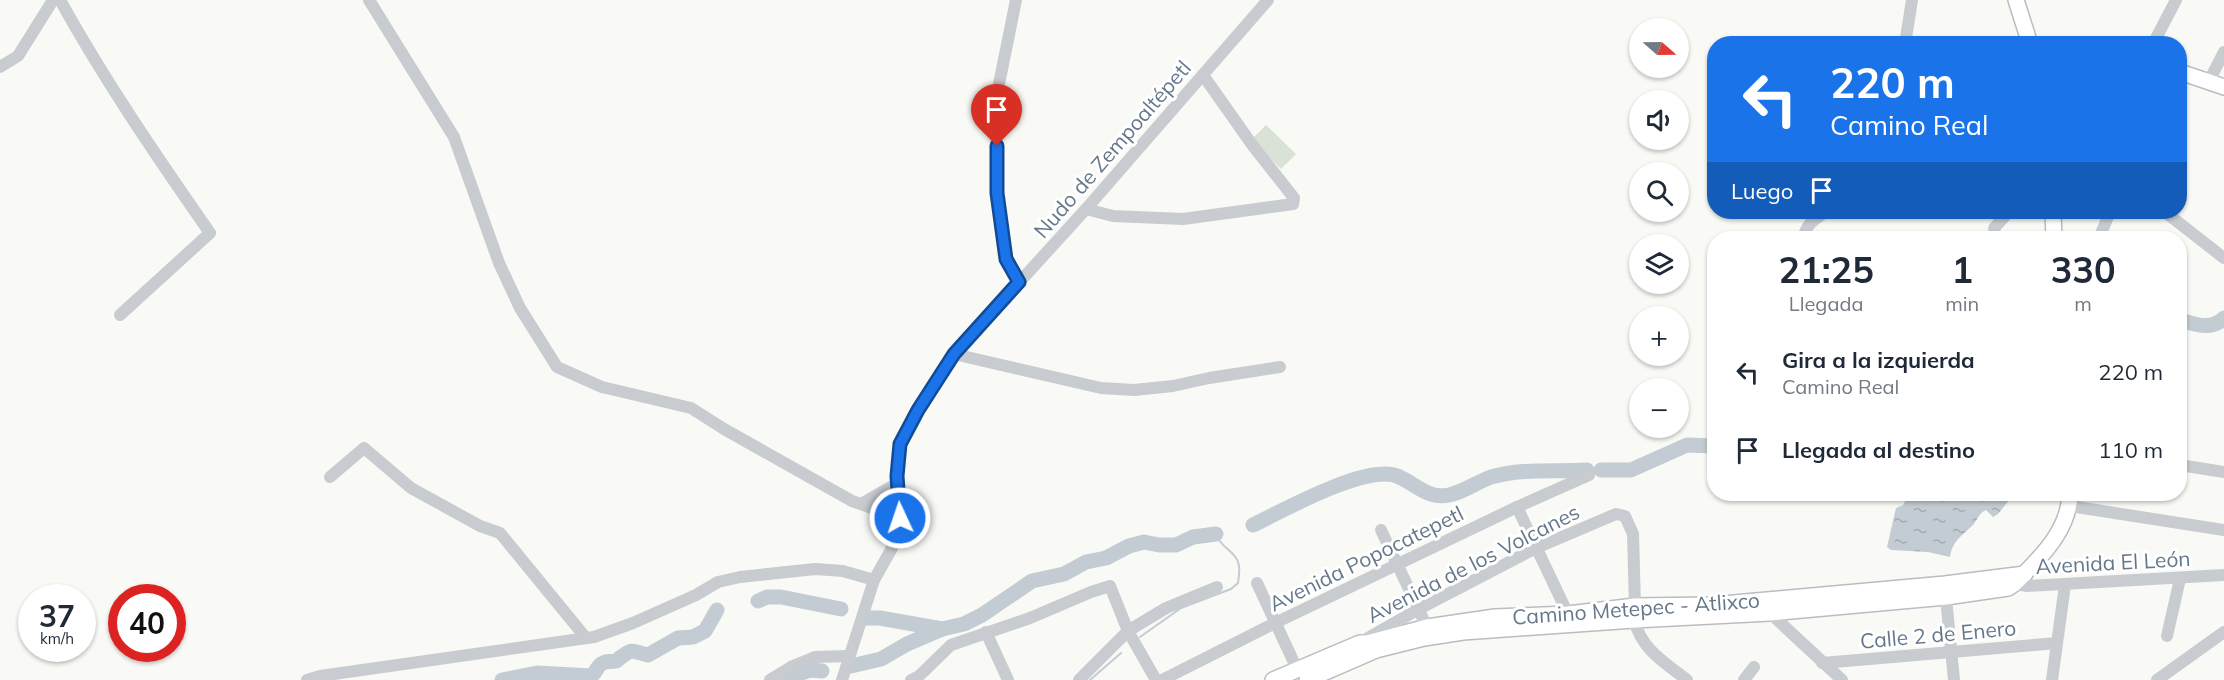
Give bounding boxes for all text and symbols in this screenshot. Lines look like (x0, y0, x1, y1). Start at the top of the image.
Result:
north arrow (1629, 18, 1689, 78)
map controls (1629, 18, 1689, 438)
street label: Nudo de Zempoaltépetl (1028, 55, 1196, 243)
text: 220 m (1830, 56, 1955, 109)
icon: left (1731, 60, 1809, 138)
pin (971, 84, 1022, 146)
button: sound (1629, 90, 1689, 150)
icon: arrive (980, 93, 1013, 126)
text: Camino Real (1830, 108, 1988, 142)
button: search (1629, 162, 1689, 222)
icon: arrive (1805, 174, 1838, 207)
text: Luego (1731, 177, 1793, 205)
button: layers (1629, 234, 1689, 294)
text: 21:25 (1778, 247, 1874, 292)
text: 1 (1951, 247, 1973, 292)
text: 330 (2051, 247, 2116, 292)
text: Llegada (1789, 291, 1863, 316)
text: min (1945, 291, 1979, 316)
text: m (2074, 291, 2092, 316)
button: + (1629, 306, 1689, 366)
text: Gira a la izquierda (1782, 346, 1975, 374)
icon: left (1731, 356, 1764, 389)
text: 220 m (2098, 358, 2163, 386)
text: Camino Real (1782, 374, 1899, 399)
button: − (1629, 378, 1689, 438)
icon: arrive (1731, 434, 1764, 467)
text: Llegada al destino (1782, 436, 1975, 464)
text: 110 m (2098, 436, 2163, 464)
position arrow (868, 486, 932, 550)
street label: Avenida de los Volcanes (1362, 498, 1584, 628)
street label: Avenida Popocatepetl (1265, 500, 1467, 616)
street label: Avenida El León (2035, 545, 2191, 579)
speed limit sign: 40 (108, 584, 186, 662)
street label: Camino Metepec - Atlixco (1511, 586, 1761, 630)
text: 37 (39, 597, 75, 635)
street label: Calle 2 de Enero (1859, 614, 2017, 654)
text: km/h (40, 629, 74, 648)

